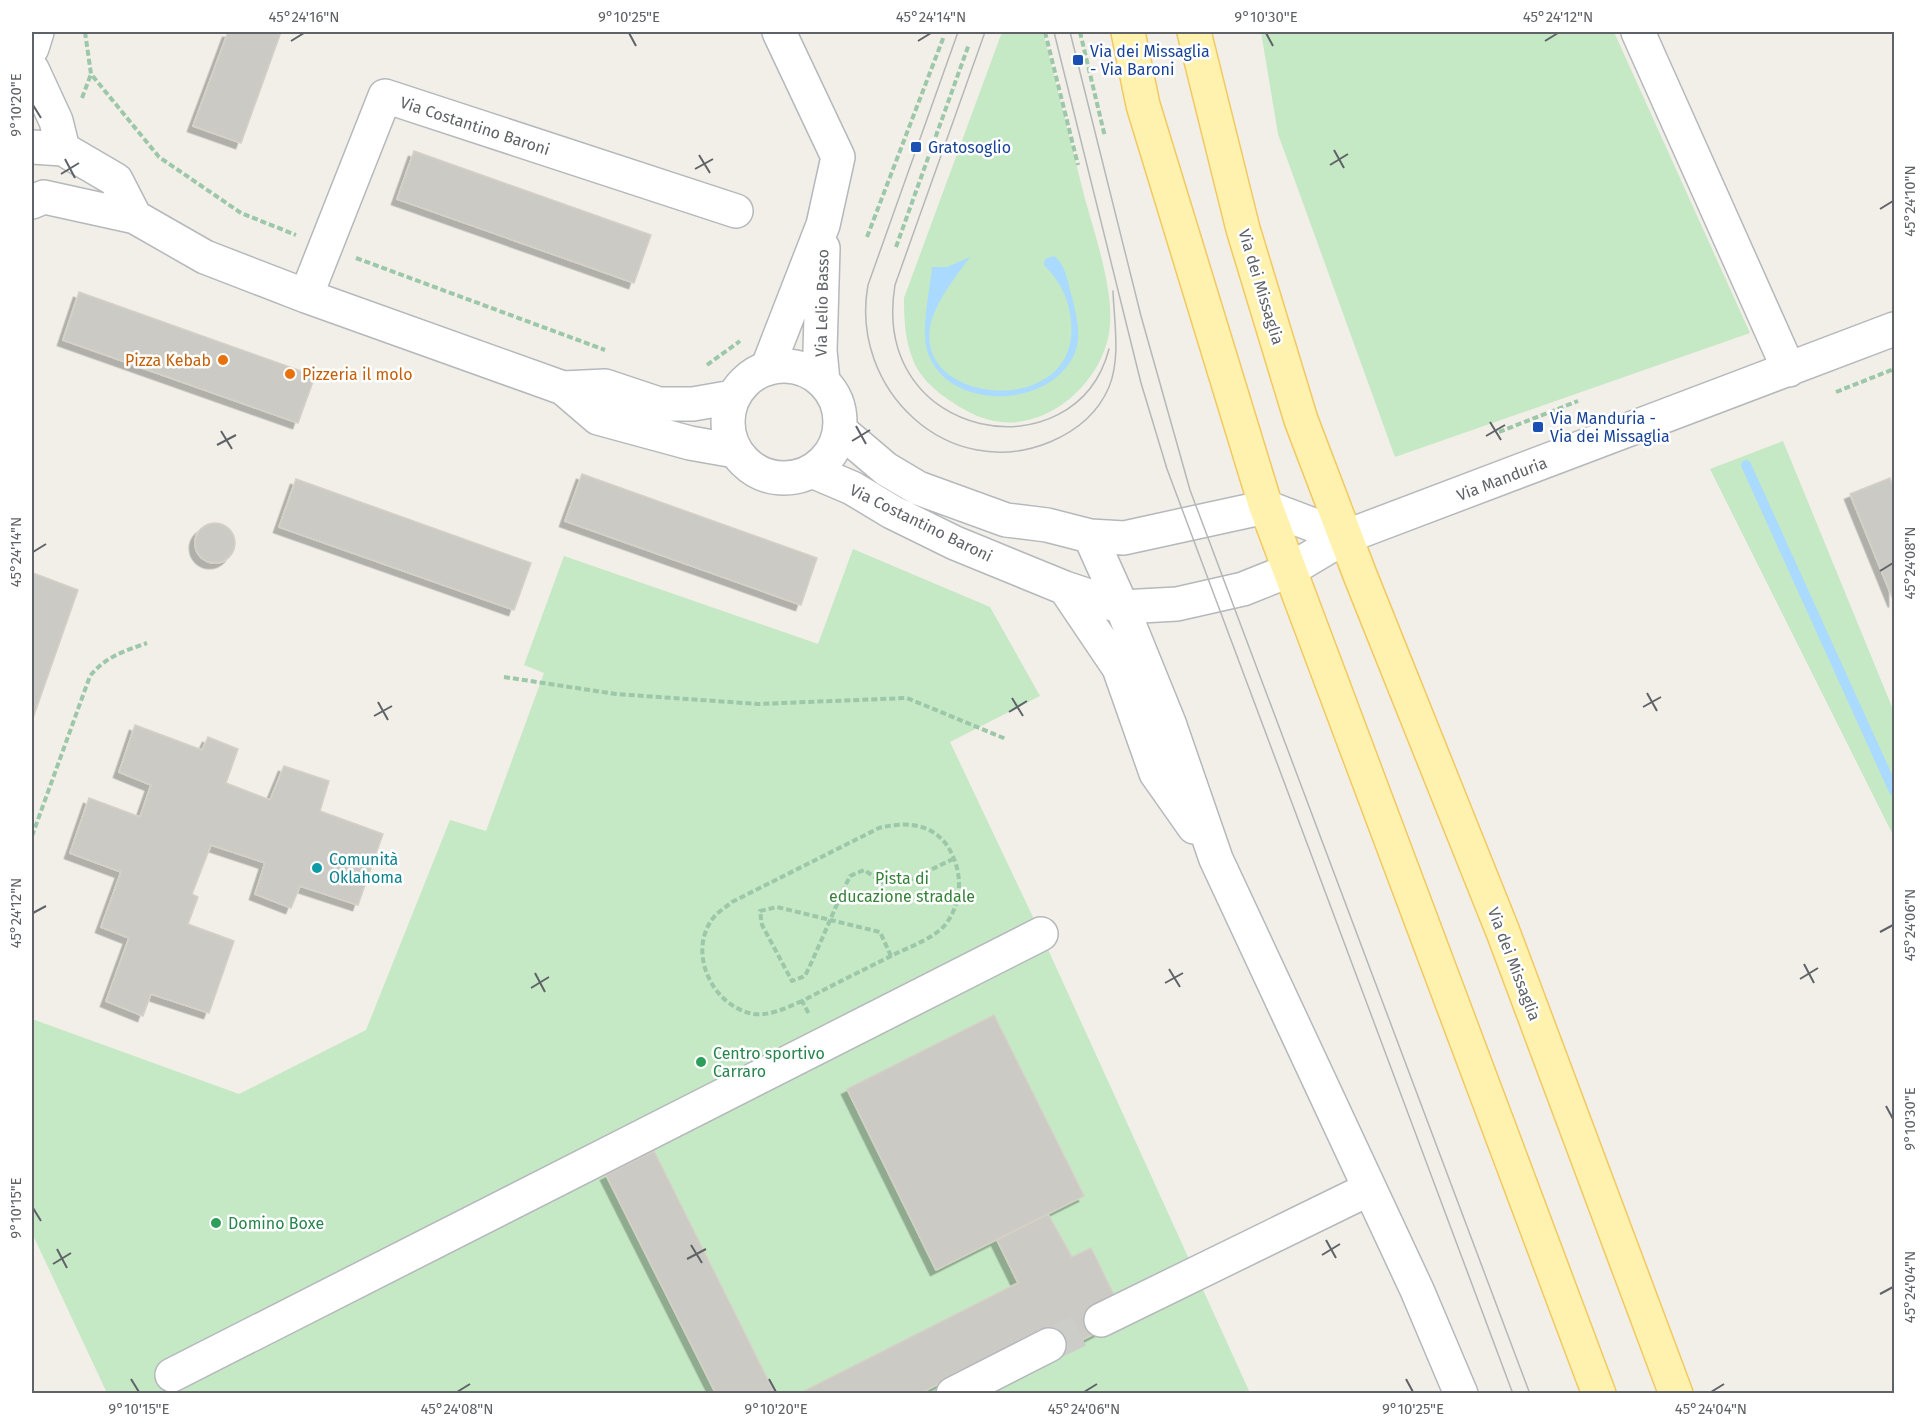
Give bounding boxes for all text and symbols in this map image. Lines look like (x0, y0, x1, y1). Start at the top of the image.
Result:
text: 45°24'16"N (269, 8, 340, 26)
text: 9°10'25"E (598, 8, 660, 26)
text: 45°24'14"N (896, 8, 966, 26)
text: 9°10'30"E (1234, 8, 1298, 26)
text: 45°24'12"N (1523, 8, 1593, 26)
place label: Via dei Missaglia - Via Baroni (1090, 42, 1210, 79)
marker: Via dei Missaglia - Via Baroni (1071, 53, 1085, 67)
text: 9°10'20"E (7, 73, 25, 137)
street label: Via Costantino Baroni (398, 93, 552, 159)
place label: Gratosoglio (928, 138, 1011, 157)
marker: Gratosoglio (909, 140, 923, 154)
text: 45°24'10"N (1901, 165, 1919, 237)
street label: Via dei Missaglia (1234, 227, 1288, 347)
street label: Via Lelio Basso (812, 249, 832, 357)
place label: Pizza Kebab (125, 351, 211, 370)
marker: Pizza Kebab (216, 353, 230, 367)
place label: Pizzeria il molo (302, 365, 412, 384)
marker: Pizzeria il molo (283, 367, 297, 381)
place label: Via Manduria - Via dei Missaglia (1550, 409, 1670, 446)
marker: Via Manduria - Via dei Missaglia (1531, 420, 1545, 434)
street label: Via Manduria (1454, 453, 1550, 505)
street label: Via Costantino Baroni (847, 480, 995, 566)
text: 45°24'14"N (7, 517, 25, 587)
text: 45°24'08"N (1901, 526, 1919, 600)
place label: Comunità Oklahoma (329, 850, 403, 887)
marker: Comunità Oklahoma (310, 861, 324, 875)
park label: Pista di educazione stradale (829, 869, 975, 906)
text: 45°24'12"N (7, 878, 25, 948)
text: 45°24'06"N (1901, 889, 1919, 961)
street label: Via dei Missaglia (1484, 905, 1544, 1023)
place label: Centro sportivo Carraro (713, 1044, 825, 1081)
marker: Centro sportivo Carraro (694, 1055, 708, 1069)
text: 9°10'30"E (1901, 1087, 1919, 1151)
text: 9°10'15"E (7, 1177, 25, 1239)
place label: Domino Boxe (228, 1214, 324, 1233)
marker: Domino Boxe (209, 1216, 223, 1230)
text: 45°24'04"N (1901, 1251, 1919, 1323)
text: 9°10'15"E (108, 1400, 170, 1418)
text: 45°24'08"N (420, 1400, 494, 1418)
text: 9°10'20"E (744, 1400, 808, 1418)
text: 45°24'06"N (1048, 1400, 1120, 1418)
text: 9°10'25"E (1382, 1400, 1444, 1418)
text: 45°24'04"N (1675, 1400, 1747, 1418)

